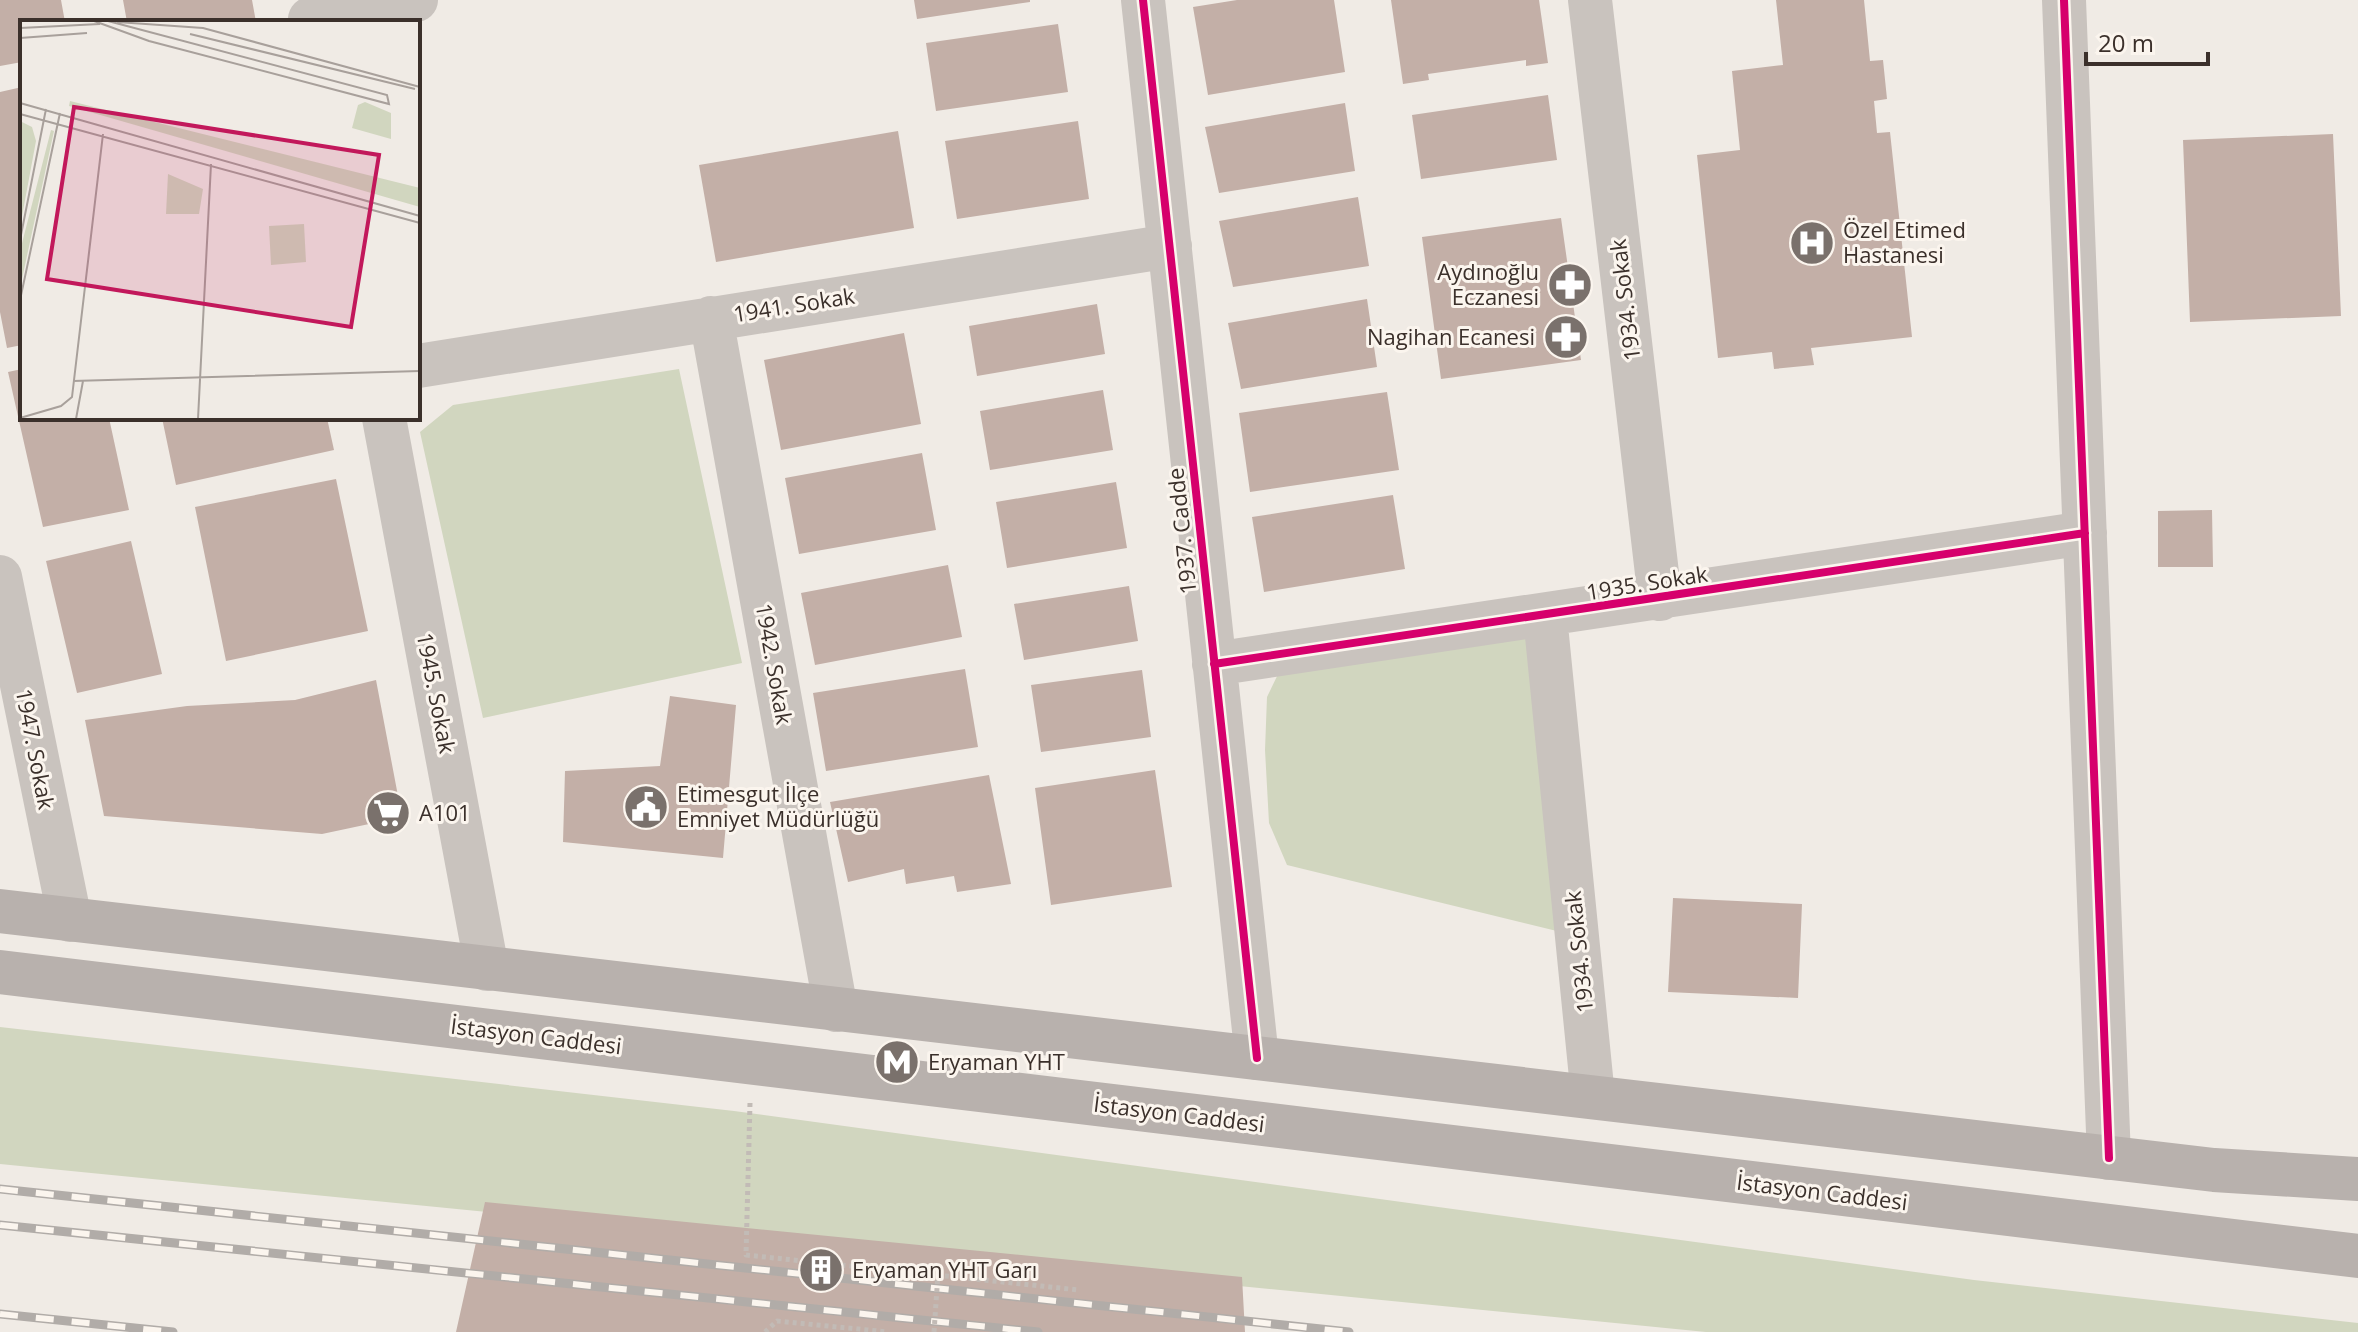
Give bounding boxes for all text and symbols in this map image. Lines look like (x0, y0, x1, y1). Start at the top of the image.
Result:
scale bar (2086, 16, 2208, 66)
inset map (20, 20, 420, 420)
text: 20 m (2098, 26, 2154, 59)
place label: Özel Etimed Hastanesi (1843, 214, 1966, 269)
hospital icon: Özel Etimed Hastanesi (1788, 219, 1836, 267)
street label: 1934. Sokak (1602, 237, 1646, 363)
place label: Aydınoğlu Eczanesi (1437, 256, 1539, 311)
pharmacy icon: Aydınoğlu Eczanesi (1546, 261, 1594, 309)
street label: 1941. Sokak (731, 280, 857, 328)
pharmacy icon: Nagihan Ecanesi (1542, 313, 1590, 361)
place label: Nagihan Ecanesi (1367, 321, 1535, 351)
street label: 1937. Cadde (1159, 466, 1203, 596)
street label: 1935. Sokak (1584, 558, 1710, 606)
street label: 1942. Sokak (750, 601, 800, 727)
street label: 1945. Sokak (411, 630, 463, 756)
street label: 1947. Sokak (10, 686, 62, 812)
place label: Etimesgut İlçe Emniyet Müdürlüğü (677, 778, 879, 833)
public building icon: Etimesgut İlçe Emniyet Müdürlüğü (622, 783, 670, 831)
supermarket icon: A101 (364, 789, 412, 837)
place label: A101 (419, 797, 471, 827)
street label: 1934. Sokak (1557, 889, 1599, 1015)
street label: İstasyon Caddesi (449, 1010, 623, 1060)
metro station icon: Eryaman YHT (873, 1038, 921, 1086)
place label: Eryaman YHT (928, 1046, 1065, 1076)
street label: İstasyon Caddesi (1092, 1088, 1266, 1138)
street label: İstasyon Caddesi (1735, 1166, 1909, 1216)
building icon: Eryaman YHT Garı (797, 1246, 845, 1294)
place label: Eryaman YHT Garı (852, 1254, 1037, 1284)

